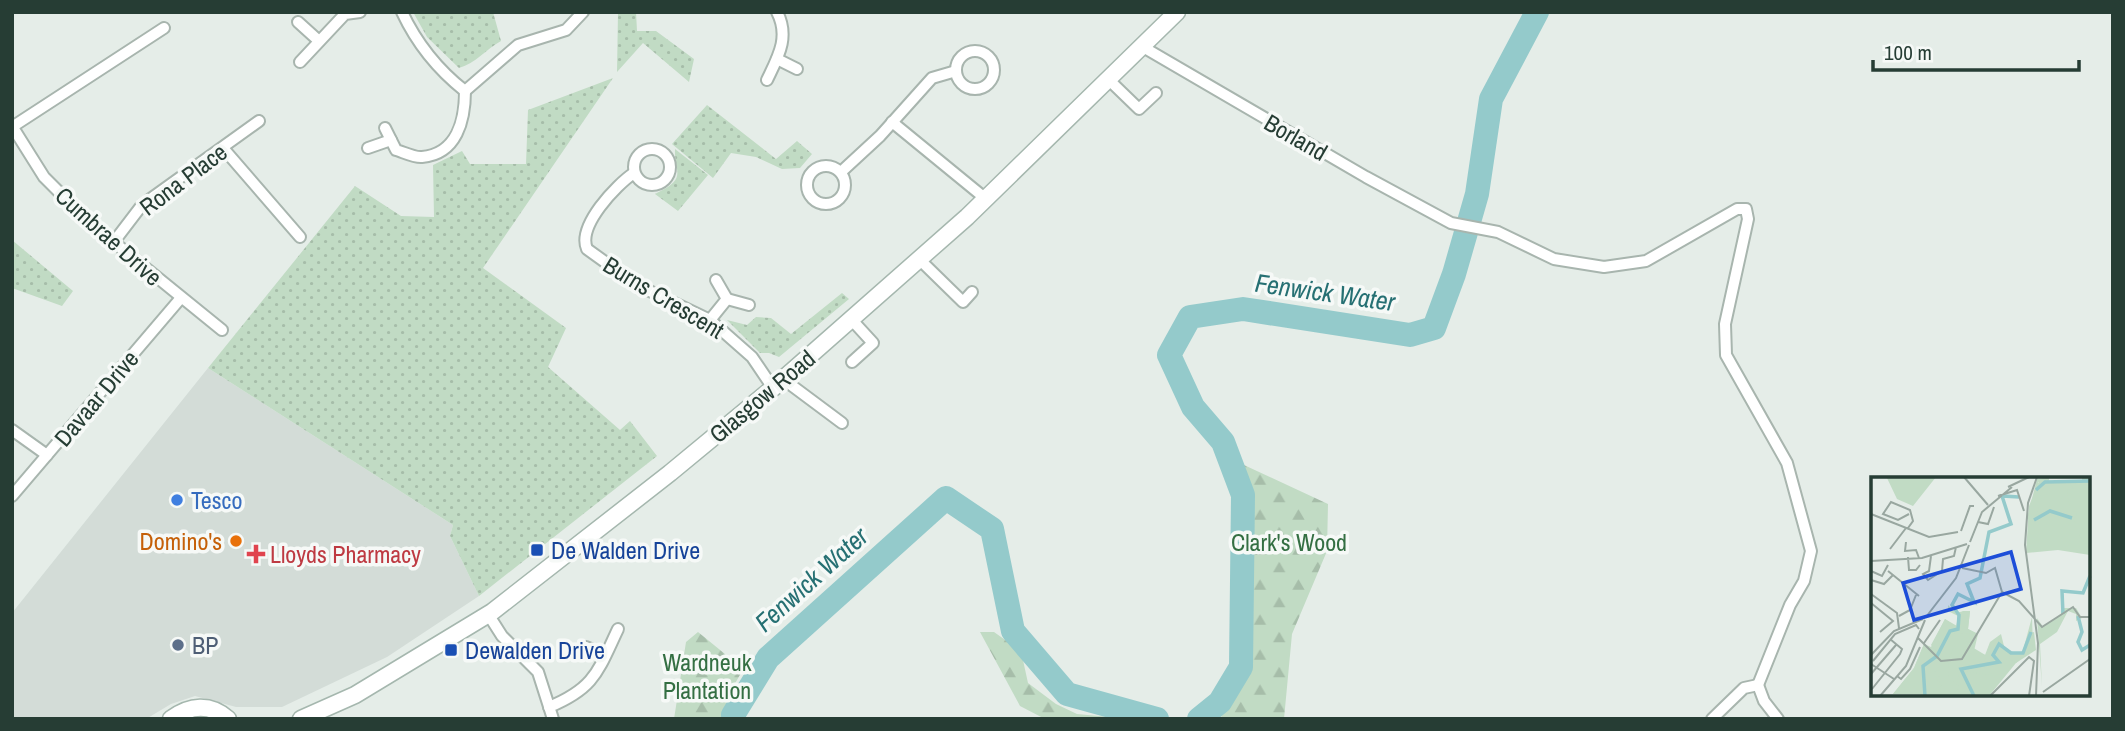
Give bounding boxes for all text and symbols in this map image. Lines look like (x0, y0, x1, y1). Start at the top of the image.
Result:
scale bar (1873, 28, 2080, 72)
text: 100 m (1884, 38, 1932, 67)
street label: Borland (1259, 106, 1333, 168)
street label: Rona Place (133, 136, 233, 222)
street label: Cumbrae Drive (49, 179, 169, 293)
street label: Burns Crescent (598, 248, 731, 346)
water label: Fenwick Water (1253, 265, 1398, 319)
street label: Glasgow Road (702, 342, 822, 450)
street label: Davaar Drive (46, 343, 146, 453)
inset map (1871, 477, 2090, 696)
place label: Tesco (191, 484, 242, 516)
marker: Tesco (169, 492, 185, 508)
water label: Fenwick Water (747, 518, 876, 639)
place label: Domino's (139, 525, 222, 557)
park label: Clark's Wood (1231, 526, 1347, 558)
marker: Domino's (228, 533, 244, 549)
place label: De Walden Drive (551, 534, 700, 566)
place label: Lloyds Pharmacy (270, 538, 421, 570)
marker: De Walden Drive (529, 542, 545, 558)
marker: Lloyds Pharmacy (248, 546, 264, 562)
place label: BP (192, 629, 218, 661)
place label: Dewalden Drive (465, 634, 605, 666)
marker: BP (170, 637, 186, 653)
marker: Dewalden Drive (443, 642, 459, 658)
park label: Wardneuk Plantation (663, 646, 752, 706)

